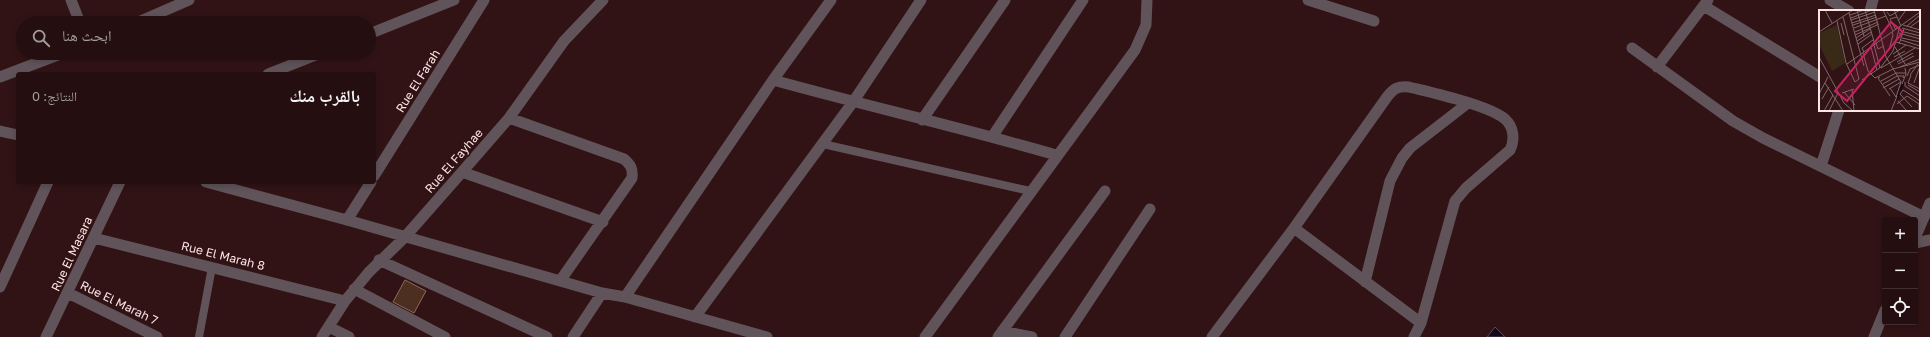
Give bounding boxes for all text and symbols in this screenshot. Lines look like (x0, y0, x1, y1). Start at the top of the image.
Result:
inset map (1819, 10, 1920, 111)
search box (16, 16, 376, 60)
text: ابحث هنا (62, 26, 112, 44)
icon: search (30, 27, 52, 49)
street label: Rue El Farah (392, 46, 443, 115)
text: بالقرب منك (289, 85, 360, 106)
text: النتائج: 0 (32, 88, 77, 104)
street label: Rue El Fayhae (422, 125, 486, 196)
street label: Rue El Masara (48, 214, 95, 294)
map controls (1882, 217, 1918, 325)
button: + (1882, 217, 1918, 253)
street label: Rue El Marah 8 (180, 238, 266, 273)
button: − (1882, 253, 1918, 289)
street label: Rue El Marah 7 (78, 277, 160, 328)
button: locate (1882, 289, 1918, 325)

